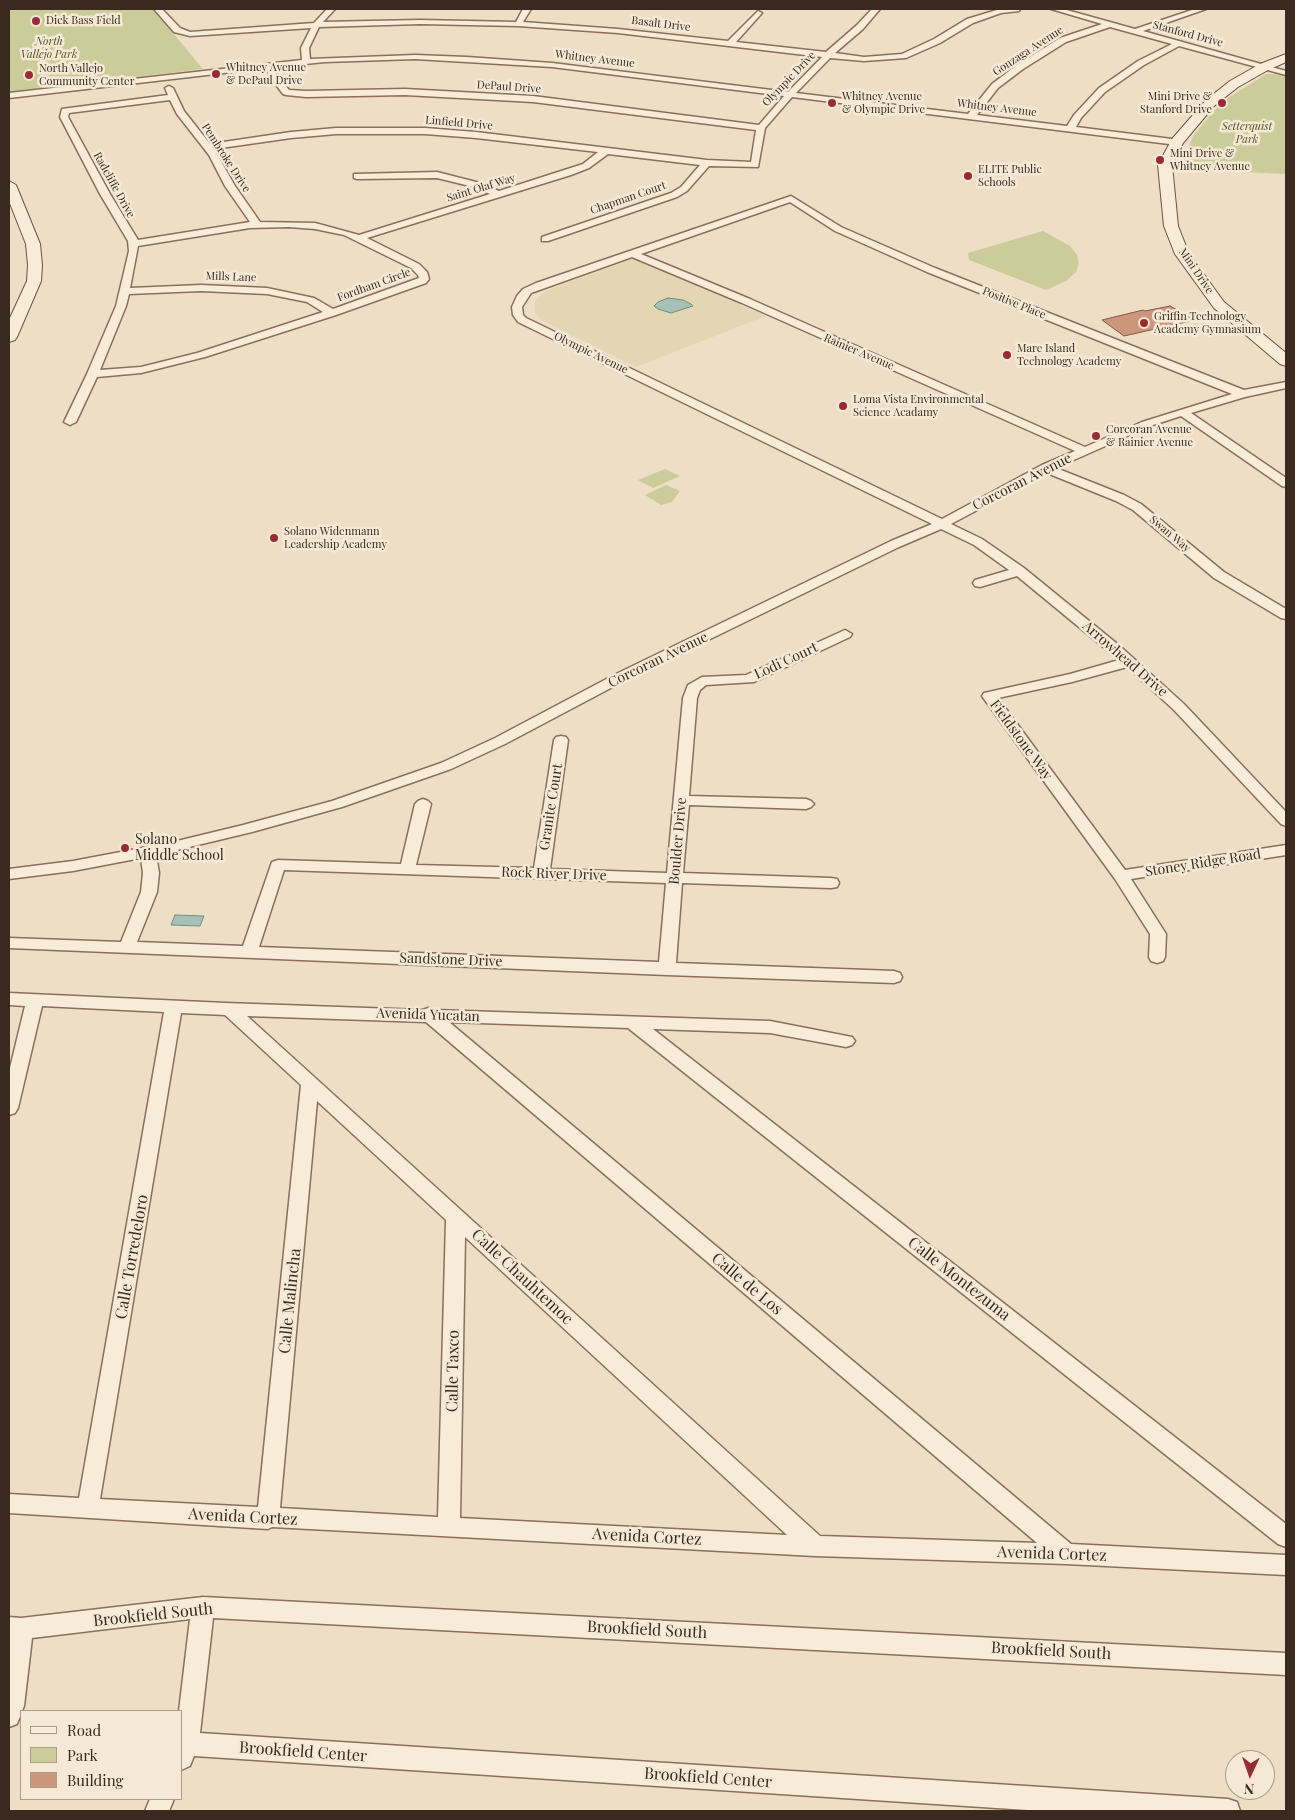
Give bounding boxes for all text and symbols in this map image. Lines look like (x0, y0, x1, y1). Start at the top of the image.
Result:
place label: Dick Bass Field (46, 14, 121, 28)
street label: Basalt Drive (631, 14, 691, 34)
marker: Dick Bass Field (30, 15, 42, 27)
street label: Stanford Drive (1151, 18, 1225, 50)
street label: Gonzaga Avenue (990, 23, 1066, 79)
park label: North Vallejo Park (21, 35, 77, 61)
street label: Whitney Avenue (554, 48, 636, 70)
street label: Olympic Drive (760, 49, 818, 109)
place label: Whitney Avenue & DePaul Drive (226, 61, 306, 87)
place label: North Vallejo Community Center (39, 62, 135, 88)
marker: Whitney Avenue & DePaul Drive (210, 68, 222, 80)
marker: North Vallejo Community Center (23, 69, 35, 81)
street label: DePaul Drive (476, 78, 542, 96)
place label: Whitney Avenue & Olympic Drive (842, 90, 925, 116)
place label: Mini Drive & Stanford Drive (1140, 90, 1212, 116)
marker: Whitney Avenue & Olympic Drive (826, 97, 838, 109)
street label: Whitney Avenue (956, 97, 1038, 119)
marker: Mini Drive & Stanford Drive (1216, 97, 1228, 109)
street label: Linfield Drive (425, 113, 493, 133)
park label: Setterquist Park (1222, 120, 1272, 146)
street label: Pembroke Drive (199, 121, 253, 195)
place label: Mini Drive & Whitney Avenue (1170, 147, 1250, 173)
street label: Radcliffe Drive (91, 150, 137, 220)
marker: Mini Drive & Whitney Avenue (1154, 154, 1166, 166)
place label: ELITE Public Schools (978, 163, 1042, 189)
marker: ELITE Public Schools (962, 170, 974, 182)
street label: Saint Olaf Way (445, 171, 517, 205)
street label: Chapman Court (588, 179, 668, 217)
street label: Mini Drive (1176, 246, 1216, 296)
street label: Fordham Circle (336, 266, 412, 304)
street label: Mills Lane (205, 270, 257, 284)
street label: Positive Place (980, 284, 1048, 322)
place label: Griffin Technology Academy Gymnasium (1154, 310, 1261, 336)
marker: Griffin Technology Academy Gymnasium (1138, 317, 1150, 329)
street label: Olympic Avenue (552, 329, 630, 377)
street label: Rainier Avenue (822, 331, 896, 373)
place label: Mare Island Technology Academy (1017, 342, 1121, 368)
marker: Mare Island Technology Academy (1001, 349, 1013, 361)
place label: Loma Vista Environmental Science Acadamy (853, 393, 984, 419)
marker: Loma Vista Environmental Science Acadamy (837, 400, 849, 412)
place label: Corcoran Avenue & Rainier Avenue (1106, 423, 1193, 449)
marker: Corcoran Avenue & Rainier Avenue (1090, 430, 1102, 442)
street label: Corcoran Avenue (970, 450, 1074, 514)
street label: Swan Way (1147, 513, 1193, 555)
place label: Solano Widenmann Leadership Academy (284, 525, 387, 551)
marker: Solano Widenmann Leadership Academy (268, 532, 280, 544)
street label: Arrowhead Drive (1079, 618, 1171, 700)
street label: Corcoran Avenue (605, 629, 711, 691)
street label: Lodi Court (752, 639, 820, 683)
street label: Fieldstone Way (986, 697, 1056, 783)
street label: Granite Court (536, 762, 566, 852)
street label: Boulder Drive (666, 797, 690, 885)
place label: Solano Middle School (135, 832, 224, 864)
marker: Solano Middle School (119, 842, 131, 854)
street label: Stoney Ridge Road (1144, 846, 1262, 880)
street label: Rock River Drive (501, 864, 607, 884)
street label: Sandstone Drive (399, 950, 503, 970)
street label: Avenida Yucatan (376, 1005, 480, 1025)
street label: Calle Torredeloro (112, 1193, 152, 1321)
street label: Calle Chauhtemoc (467, 1225, 577, 1329)
street label: Calle Montezuma (904, 1233, 1014, 1325)
street label: Calle Malincha (275, 1247, 305, 1355)
street label: Calle de Los (708, 1249, 786, 1319)
street label: Calle Taxco (443, 1330, 463, 1412)
street label: Avenida Cortez (188, 1505, 298, 1529)
street label: Avenida Cortez (592, 1525, 702, 1549)
street label: Avenida Cortez (997, 1542, 1107, 1566)
street label: Brookfield South (92, 1599, 214, 1631)
street label: Brookfield South (586, 1617, 708, 1643)
street label: Brookfield South (990, 1638, 1112, 1664)
legend (20, 1710, 182, 1800)
text: Road (67, 1720, 101, 1740)
street label: Brookfield Center (238, 1738, 368, 1766)
text: Park (67, 1745, 98, 1765)
north arrow (1225, 1750, 1275, 1800)
street label: Brookfield Center (643, 1764, 773, 1792)
text: Building (67, 1770, 123, 1790)
text: N (1244, 1780, 1255, 1799)

